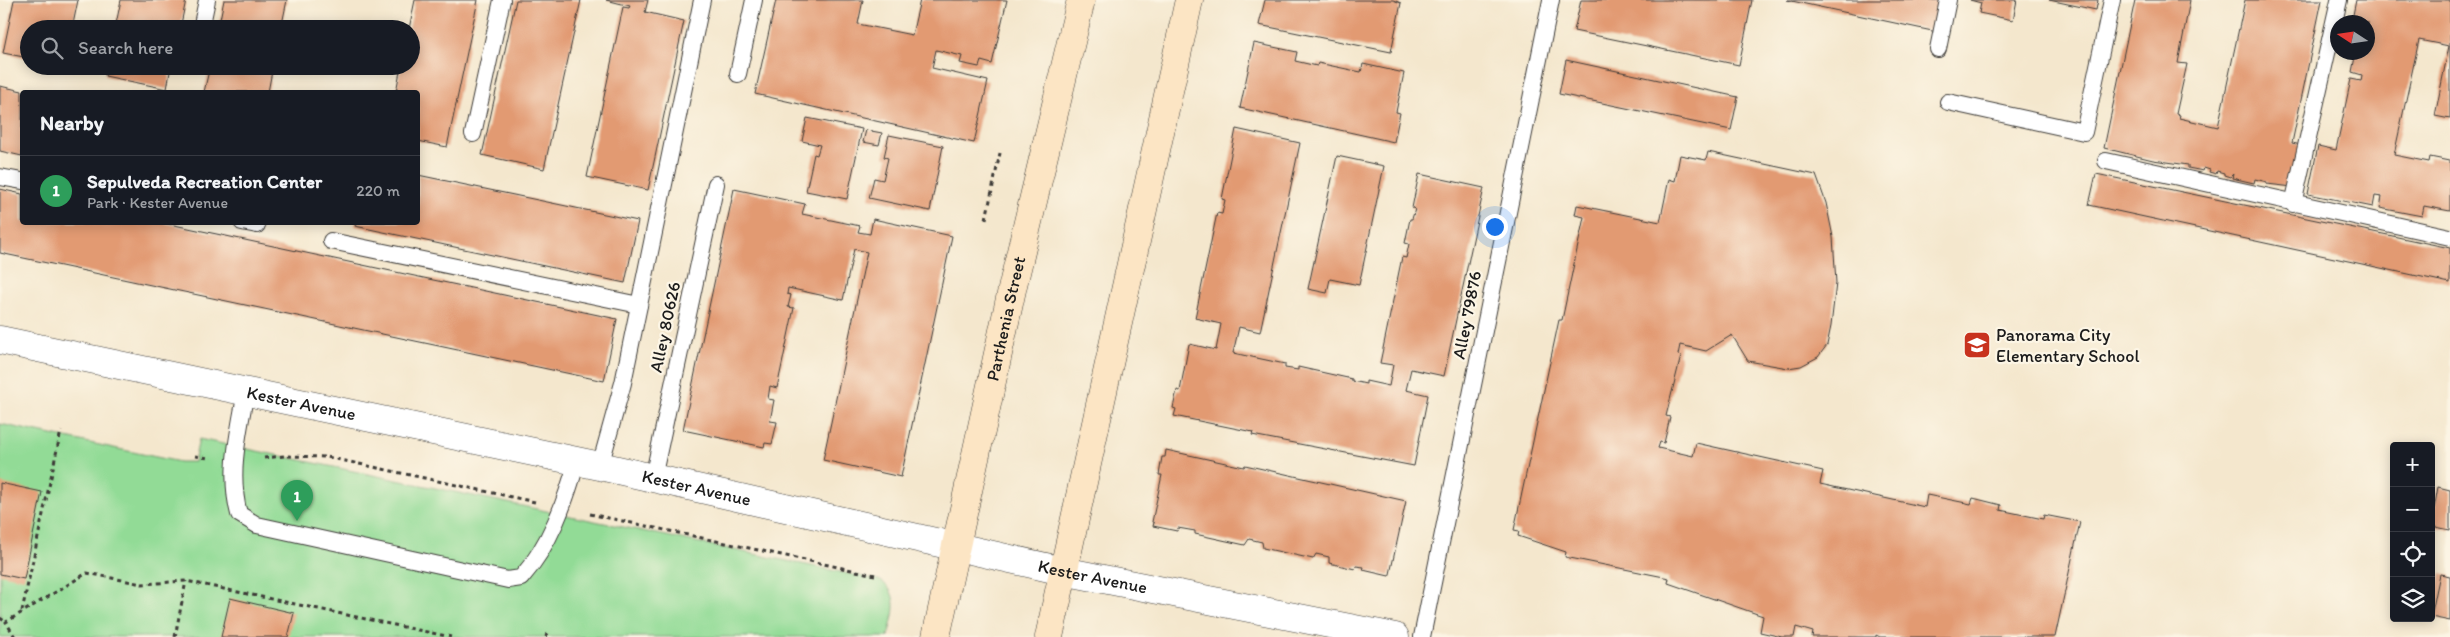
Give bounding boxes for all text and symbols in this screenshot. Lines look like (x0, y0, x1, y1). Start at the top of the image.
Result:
north arrow (2330, 15, 2375, 60)
search box (20, 20, 420, 75)
icon: search (38, 34, 66, 62)
text: Search here (78, 36, 173, 59)
text: Nearby (40, 110, 104, 135)
text: Sepulveda Recreation Center (87, 170, 322, 193)
text: 1 (52, 181, 60, 200)
text: 220 m (356, 181, 400, 200)
text: Park · Kester Avenue (87, 193, 228, 212)
your location (1482, 214, 1508, 240)
street label: Parthenia Street (981, 254, 1031, 383)
street label: Alley 79876 (1448, 269, 1486, 361)
street label: Alley 80626 (645, 280, 685, 374)
place label: Panorama City Elementary School (1996, 324, 2140, 367)
school or university icon: Panorama City Elementary School (1962, 330, 1992, 360)
street label: Kester Avenue (245, 381, 358, 425)
map controls (2390, 442, 2435, 622)
button: + (2390, 442, 2435, 487)
street label: Kester Avenue (640, 465, 753, 511)
pin: 1 (281, 480, 313, 521)
button: − (2390, 487, 2435, 532)
button: locate (2390, 532, 2435, 577)
street label: Kester Avenue (1036, 555, 1149, 598)
button: layers (2390, 577, 2435, 622)

